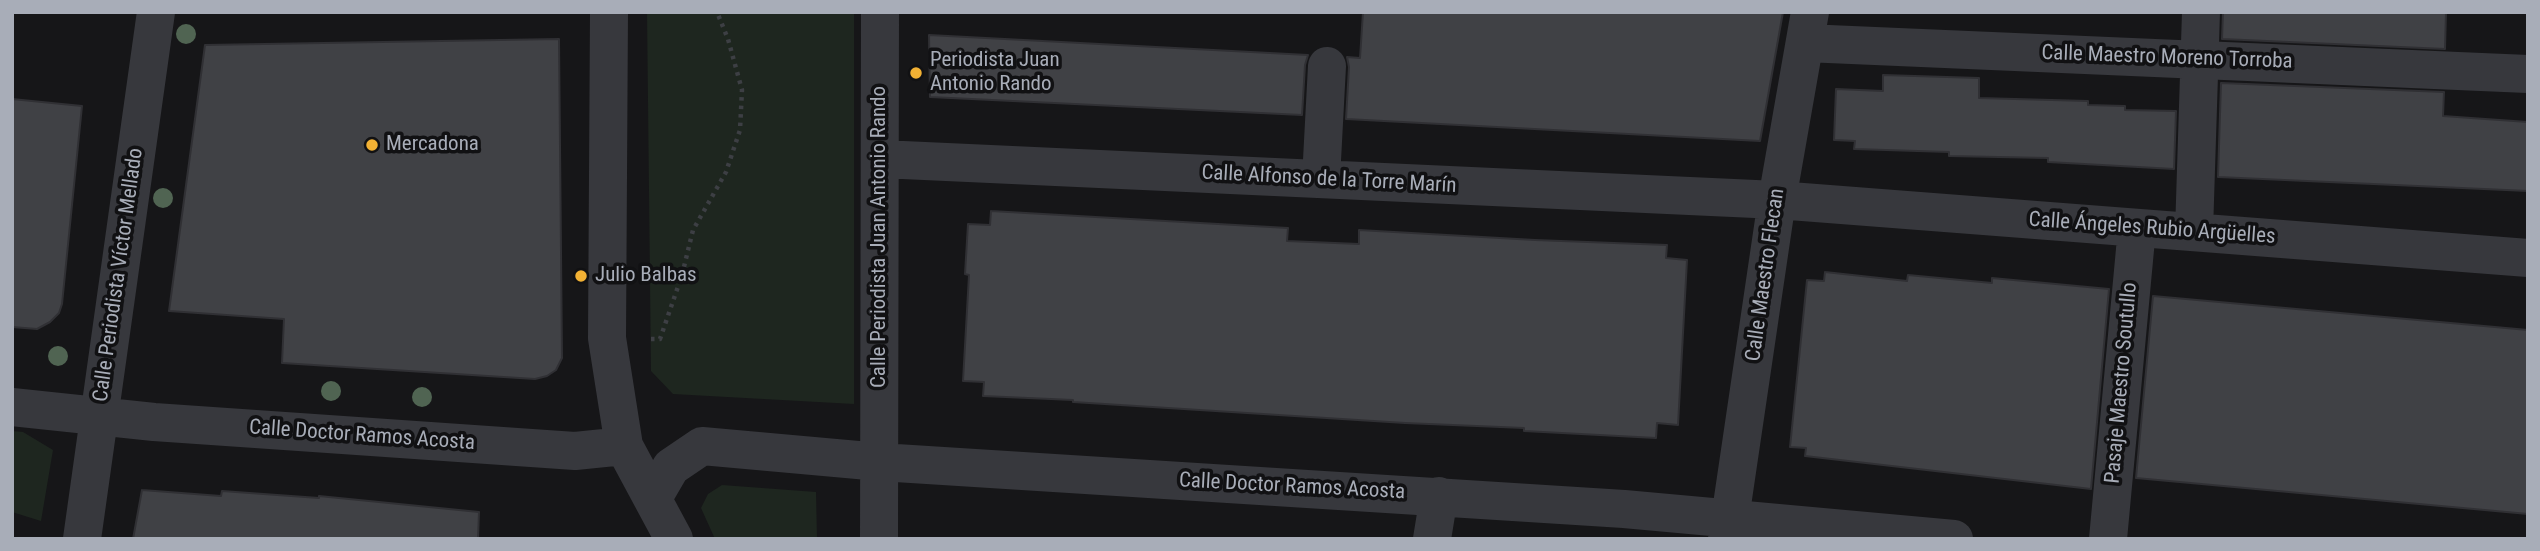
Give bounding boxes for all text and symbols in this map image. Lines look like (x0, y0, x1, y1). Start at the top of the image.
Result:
street label: Calle Maestro Moreno Torroba (2041, 41, 2293, 75)
place label: Periodista Juan Antonio Rando (930, 48, 1060, 98)
marker: Periodista Juan Antonio Rando (908, 65, 924, 81)
street label: Calle Periodista Juan Antonio Rando (867, 86, 893, 388)
place label: Mercadona (386, 132, 479, 158)
marker: Mercadona (364, 137, 380, 153)
street label: Calle Periodista Víctor Mellado (89, 147, 149, 403)
street label: Calle Alfonso de la Torre Marín (1201, 161, 1457, 199)
street label: Calle Maestro Flecan (1741, 187, 1791, 363)
street label: Calle Ángeles Rubio Argüelles (2028, 208, 2276, 250)
place label: Julio Balbas (595, 263, 697, 289)
marker: Julio Balbas (573, 268, 589, 284)
street label: Pasaje Maestro Soutullo (2101, 281, 2143, 485)
street label: Calle Doctor Ramos Acosta (248, 416, 476, 456)
street label: Calle Doctor Ramos Acosta (1178, 468, 1406, 506)

